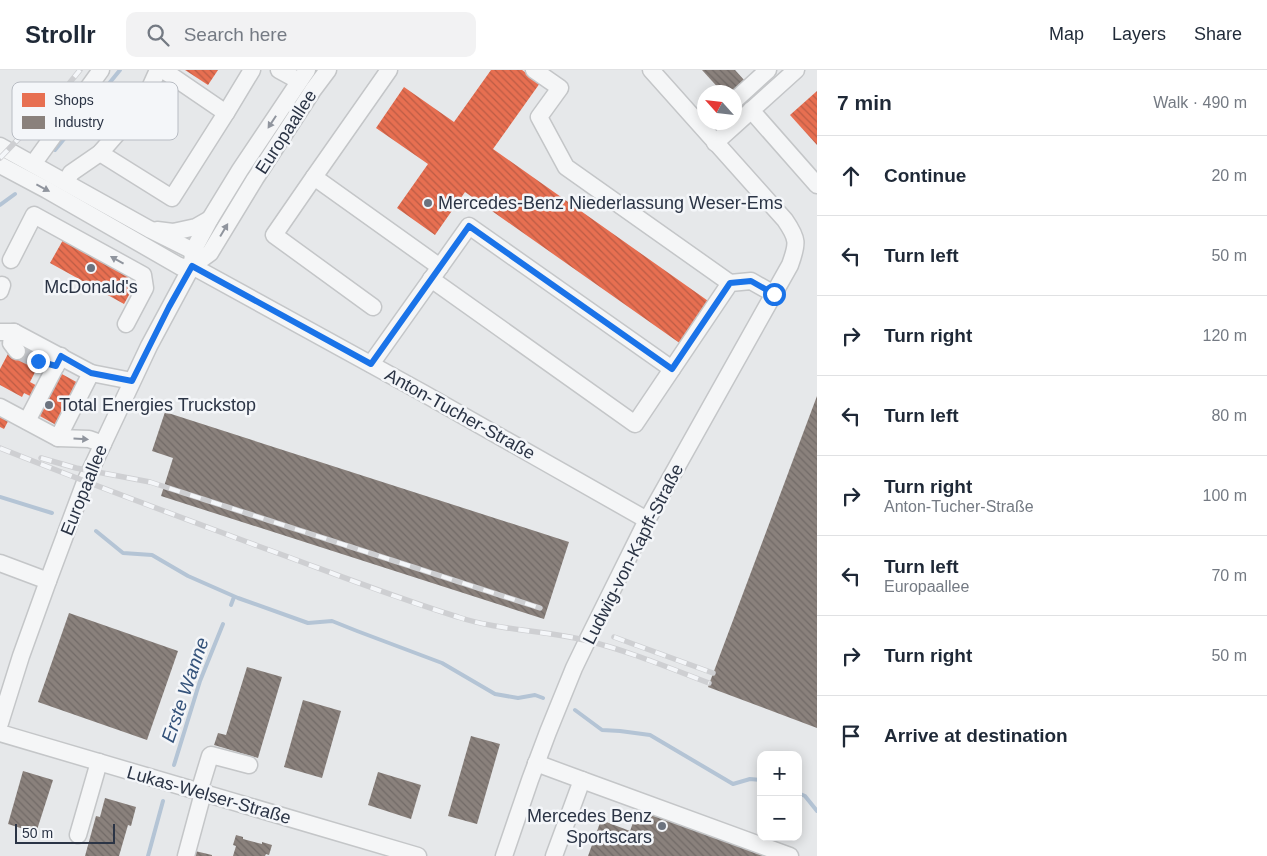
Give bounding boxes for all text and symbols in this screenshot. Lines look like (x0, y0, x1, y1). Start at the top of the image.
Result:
search box (126, 12, 476, 57)
text: Strollr (25, 21, 96, 48)
icon: search (144, 21, 172, 49)
text: Search here (184, 24, 287, 45)
text: Map (1049, 24, 1084, 44)
text: Layers (1112, 24, 1166, 44)
text: Share (1194, 24, 1242, 44)
legend (12, 82, 178, 140)
north arrow (697, 85, 742, 130)
street label: Europaallee (251, 86, 321, 178)
text: 7 min (837, 91, 892, 114)
text: Shops (54, 92, 94, 108)
text: Walk · 490 m (1153, 94, 1247, 111)
text: Industry (54, 114, 104, 130)
one-way arrow (267, 115, 277, 129)
icon: ahead (837, 162, 865, 190)
text: Continue (884, 165, 966, 186)
text: 20 m (1211, 167, 1247, 184)
one-way arrow (36, 184, 50, 193)
place label: Mercedes-Benz Niederlassung Weser-Ems (438, 193, 783, 213)
marker: Mercedes-Benz Niederlassung Weser-Ems (422, 197, 434, 209)
one-way arrow (220, 224, 229, 237)
icon: left (837, 242, 865, 270)
text: Turn left (884, 245, 959, 266)
text: 50 m (1211, 247, 1247, 264)
one-way arrow (111, 256, 124, 265)
marker: McDonald's (85, 262, 97, 274)
place label: McDonald's (44, 277, 138, 297)
route start (763, 283, 786, 306)
icon: right (837, 322, 865, 350)
text: Turn right (884, 325, 972, 346)
text: 120 m (1203, 327, 1247, 344)
route end (27, 350, 50, 373)
street label: Anton-Tucher-Straße (382, 364, 538, 464)
place label: Total Energies Truckstop (59, 395, 256, 415)
marker: Total Energies Truckstop (43, 399, 55, 411)
icon: left (837, 402, 865, 430)
text: Turn left (884, 405, 959, 426)
text: 80 m (1211, 407, 1247, 424)
one-way arrow (73, 435, 89, 443)
street label: Europaallee (57, 442, 111, 538)
street label: Ludwig-von-Kapff-Straße (579, 460, 687, 648)
text: Turn right (884, 476, 972, 497)
icon: right (837, 482, 865, 510)
text: 100 m (1203, 487, 1247, 504)
text: Anton-Tucher-Straße (884, 498, 1034, 515)
text: Turn left (884, 556, 959, 577)
icon: left (837, 562, 865, 590)
text: 70 m (1211, 567, 1247, 584)
text: Europaallee (884, 578, 969, 595)
water label: Erste Wanne (157, 635, 213, 745)
icon: right (837, 642, 865, 670)
text: Turn right (884, 645, 972, 666)
text: 50 m (1211, 647, 1247, 664)
icon: arrive (837, 722, 865, 750)
text: Arrive at destination (884, 725, 1068, 746)
map controls (757, 751, 802, 841)
button: + (757, 751, 802, 796)
street label: Lukas-Welser-Straße (125, 762, 293, 828)
button: − (757, 796, 802, 841)
place label: Mercedes Benz Sportscars (527, 806, 652, 847)
marker: Mercedes Benz Sportscars (656, 820, 668, 832)
scale bar (15, 821, 115, 844)
text: 50 m (22, 825, 53, 841)

